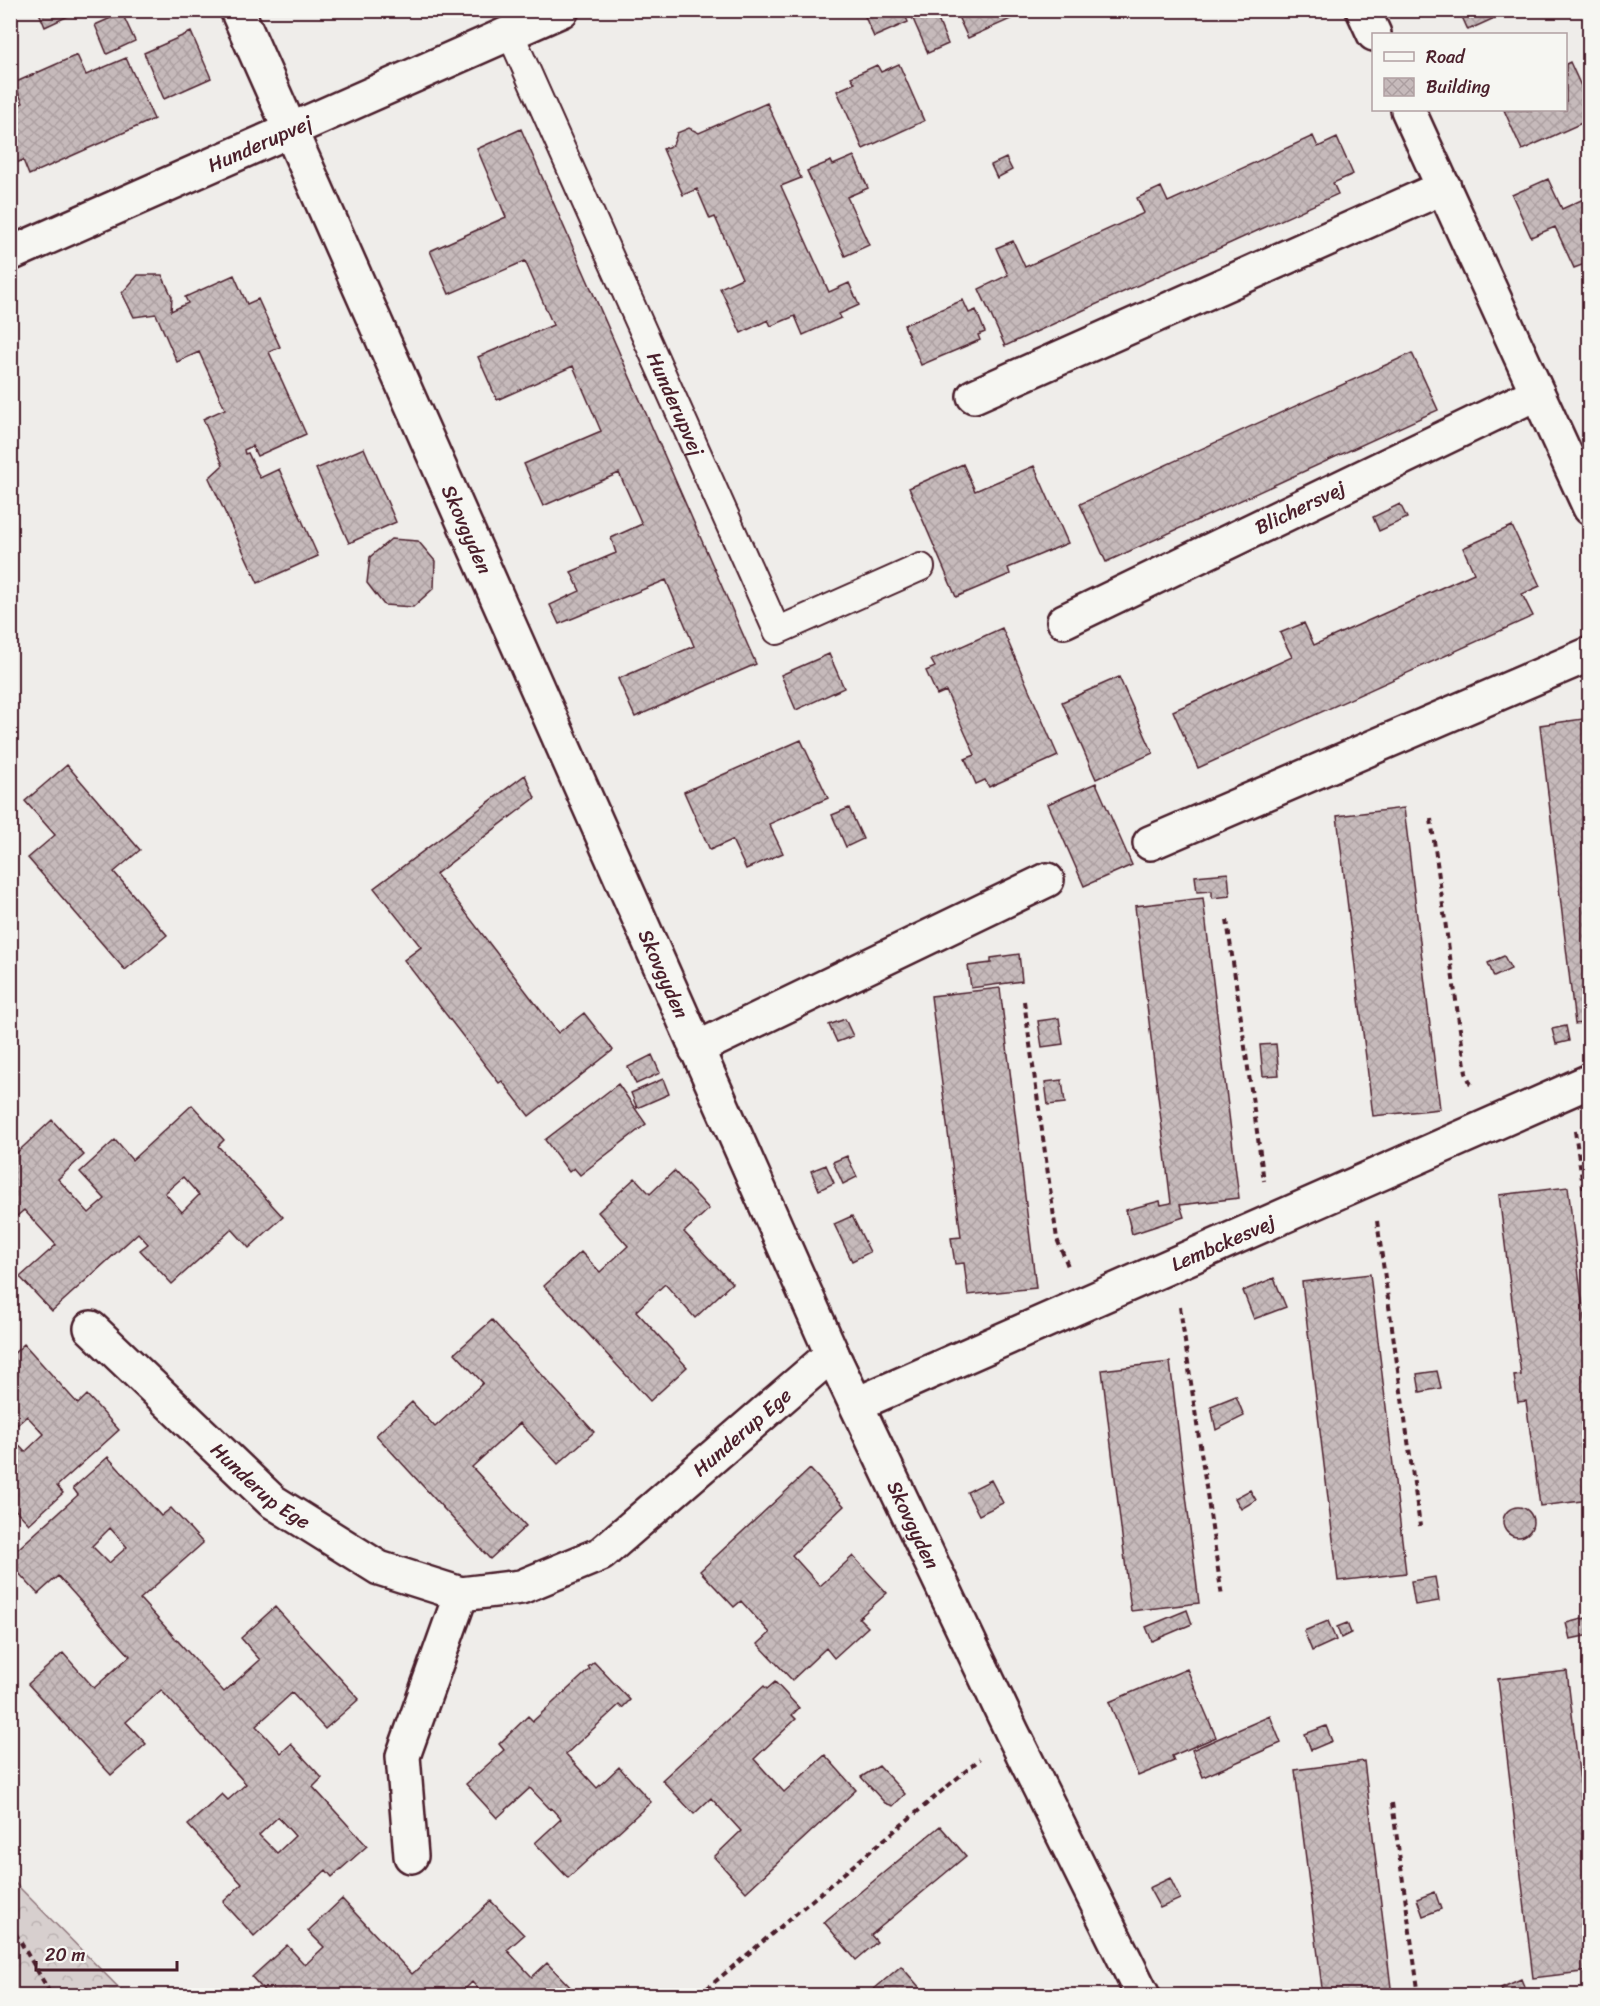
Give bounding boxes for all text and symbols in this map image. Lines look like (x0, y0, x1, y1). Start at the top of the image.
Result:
legend (1372, 33, 1567, 111)
text: Road (1426, 41, 1466, 73)
text: Building (1426, 71, 1490, 103)
street label: Hunderupvej (202, 105, 319, 183)
street label: Hunderupvej (636, 346, 714, 463)
street label: Blichersvej (1249, 471, 1352, 545)
street label: Skovgyden (431, 479, 502, 580)
street label: Skovgyden (628, 924, 698, 1025)
street label: Lembckesvej (1165, 1205, 1282, 1282)
street label: Hunderup Ege (684, 1379, 800, 1486)
street label: Hunderup Ege (202, 1434, 317, 1539)
street label: Skovgyden (877, 1475, 949, 1575)
scale bar (36, 1934, 177, 1972)
text: 20 m (45, 1939, 85, 1971)

